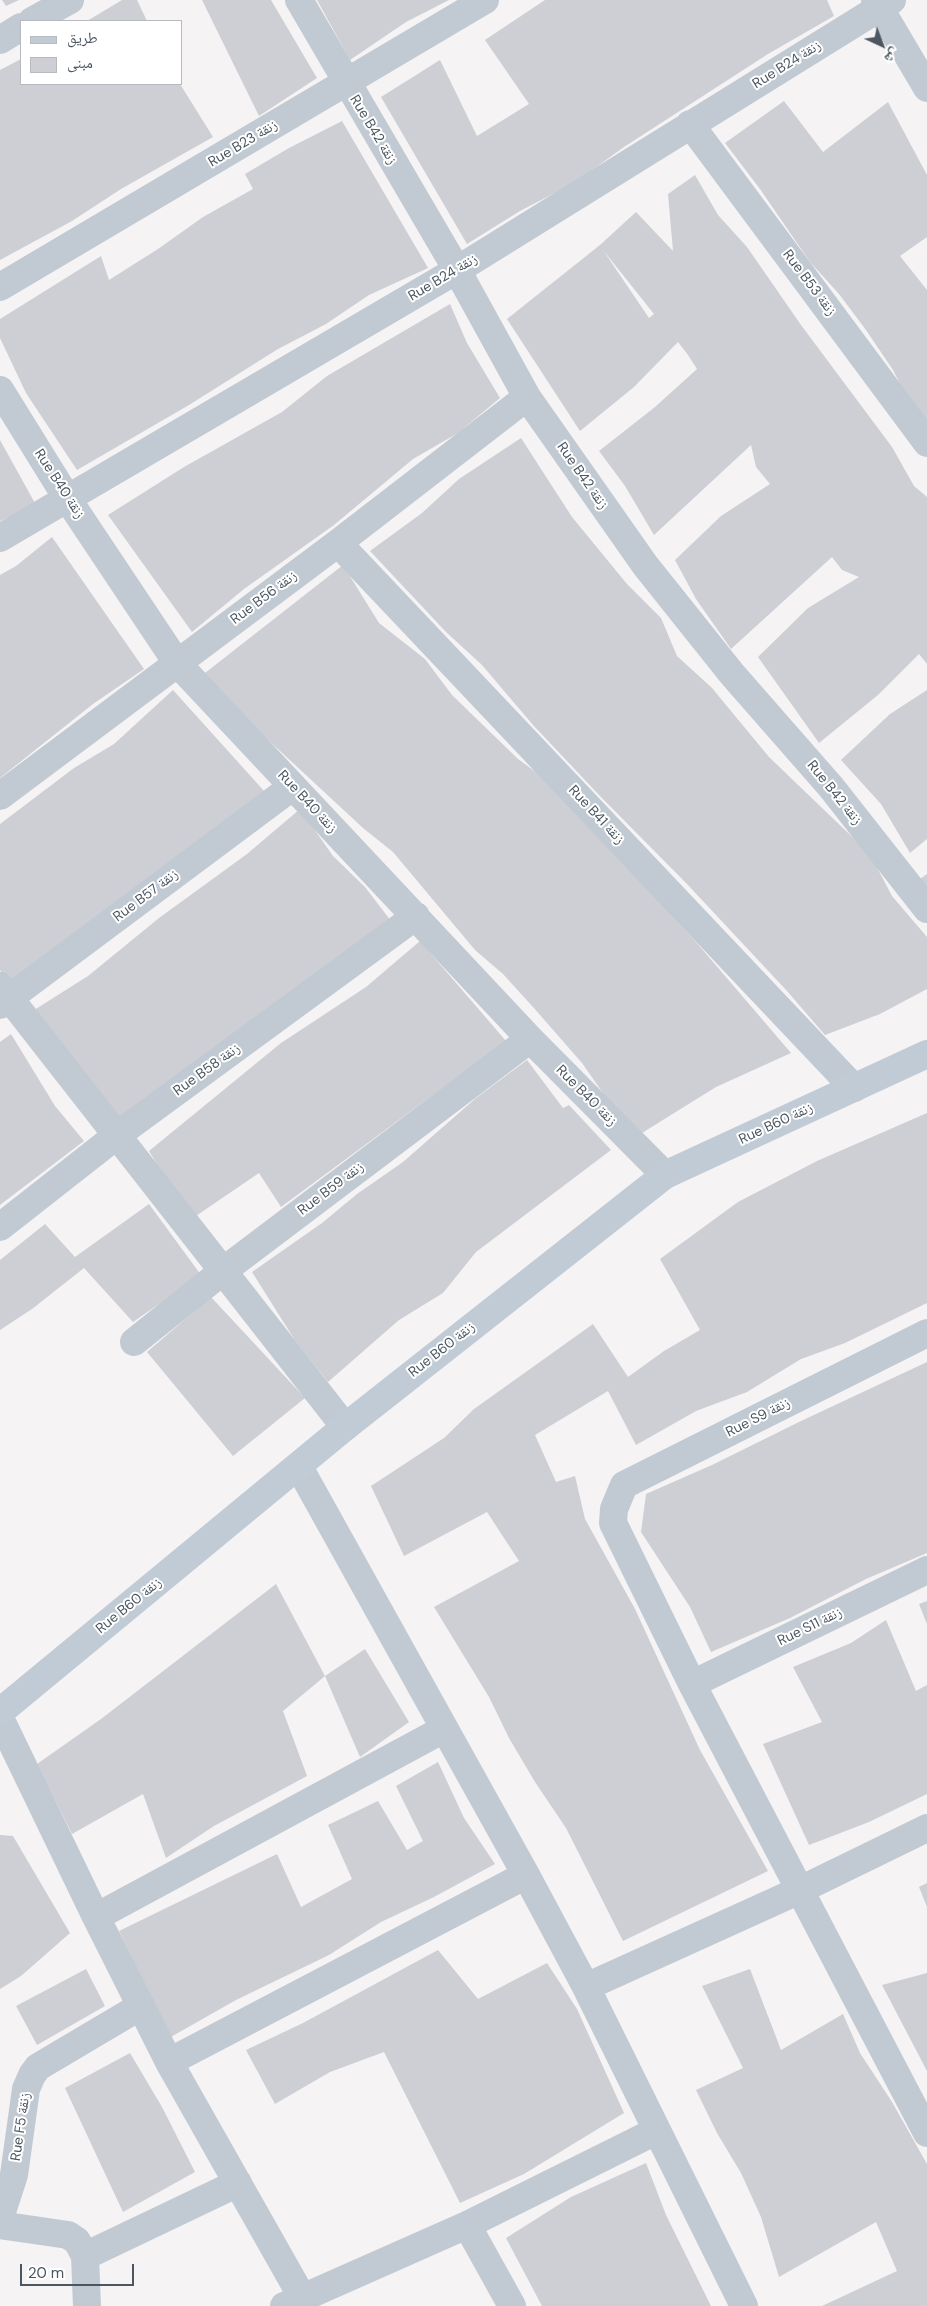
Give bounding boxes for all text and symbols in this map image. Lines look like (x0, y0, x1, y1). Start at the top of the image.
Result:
legend (20, 20, 182, 85)
north arrow (857, 20, 907, 70)
text: طريق (67, 28, 98, 48)
street label: Rue B24 زنقة (750, 37, 824, 93)
text: ش (881, 44, 904, 68)
text: مبنى (67, 53, 93, 73)
street label: Rue B42 زنقة (346, 92, 400, 168)
street label: Rue B23 زنقة (205, 117, 281, 171)
street label: Rue B53 زنقة (779, 247, 839, 319)
street label: Rue B24 زنقة (405, 251, 481, 305)
street label: Rue B42 زنقة (553, 439, 611, 513)
street label: Rue B40 زنقة (30, 446, 88, 522)
street label: Rue B56 زنقة (228, 568, 300, 628)
street label: Rue B42 زنقة (803, 758, 865, 828)
street label: Rue B40 زنقة (274, 767, 340, 837)
street label: Rue B41 زنقة (565, 782, 627, 848)
street label: Rue B57 زنقة (110, 866, 182, 926)
street label: Rue B58 زنقة (170, 1040, 244, 1100)
street label: Rue B40 زنقة (552, 1062, 620, 1130)
street label: Rue B60 زنقة (736, 1100, 816, 1148)
street label: Rue B59 زنقة (295, 1159, 367, 1219)
street label: Rue B60 زنقة (405, 1319, 479, 1381)
street label: Rue S9 زنقة (723, 1395, 793, 1441)
street label: Rue B60 زنقة (93, 1574, 165, 1638)
street label: Rue S11 زنقة (775, 1604, 845, 1650)
street label: Rue F5 زنقة (8, 2092, 34, 2162)
scale bar (22, 2254, 136, 2286)
text: 20 m (28, 2263, 64, 2283)

